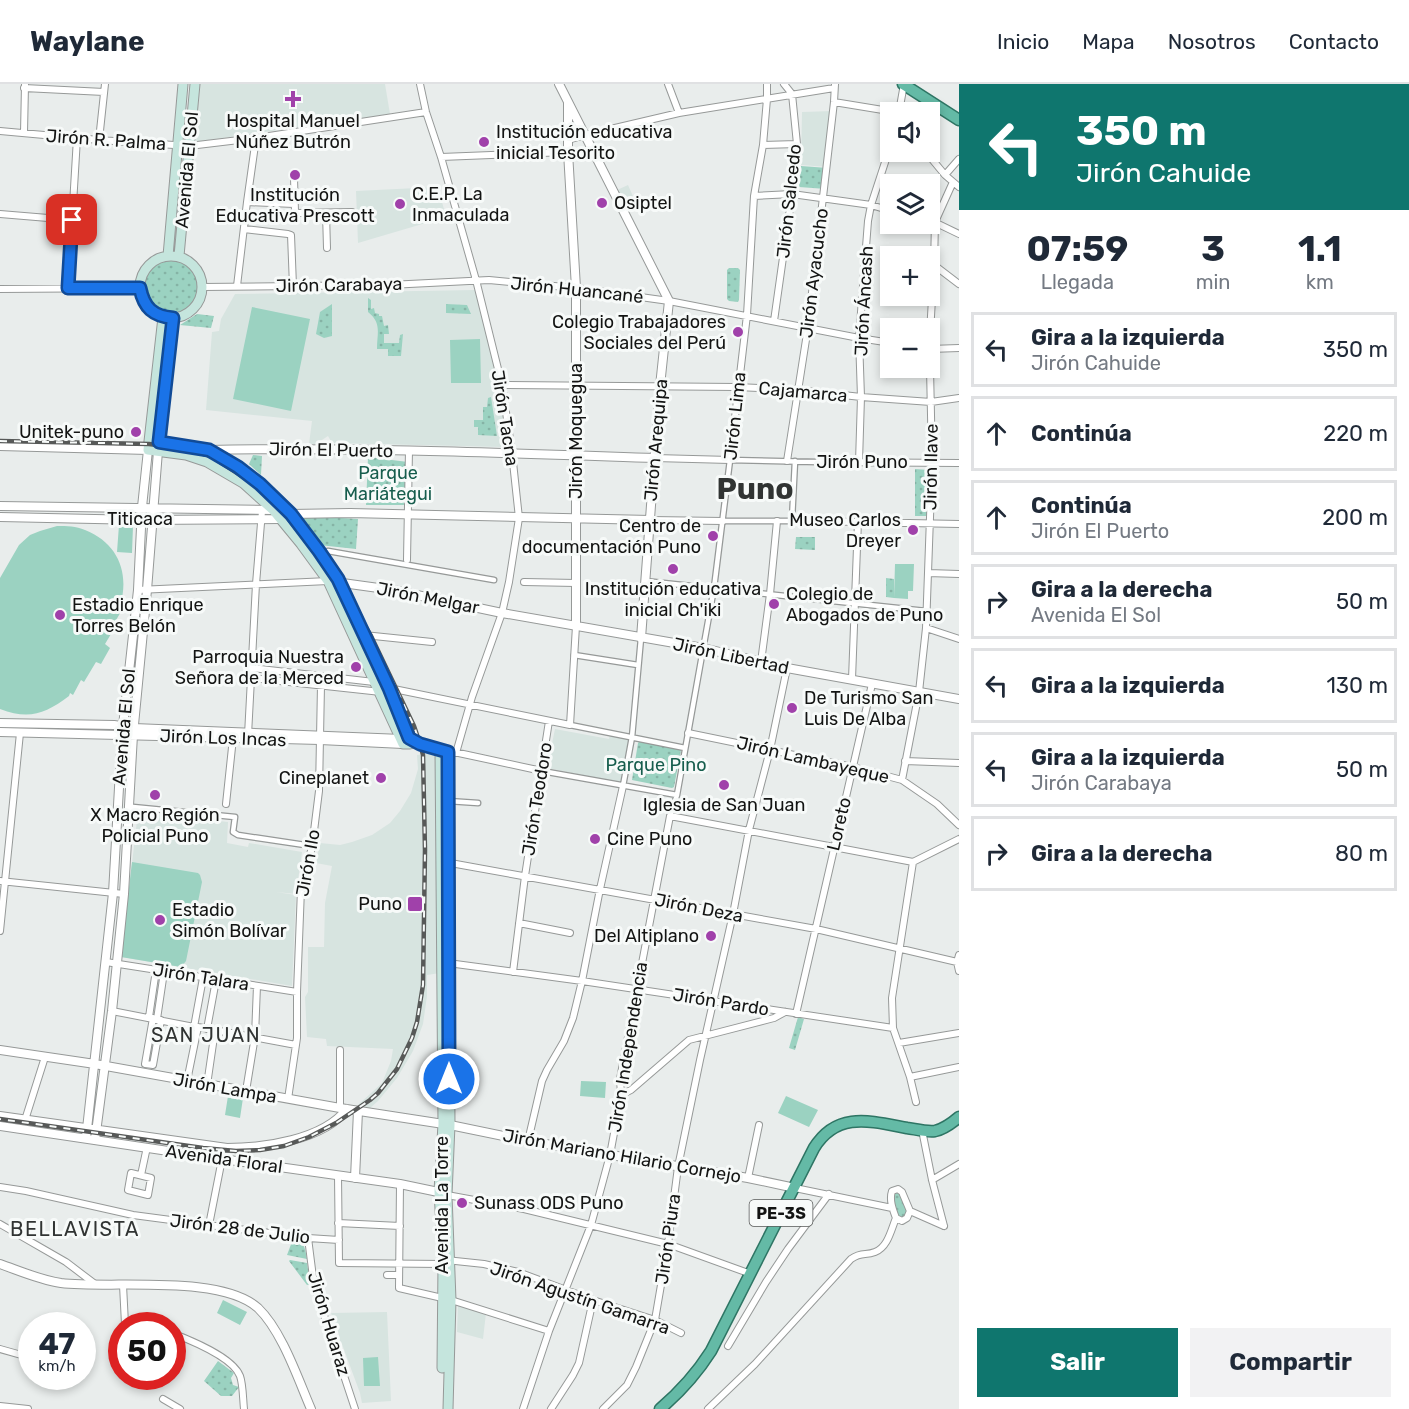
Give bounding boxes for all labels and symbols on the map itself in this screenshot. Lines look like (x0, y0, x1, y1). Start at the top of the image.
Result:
marker: Hospital Manuel Núñez Butrón (284, 90, 302, 108)
place label: Hospital Manuel Núñez Butrón (226, 110, 360, 153)
street label: Avenida El Sol (171, 111, 203, 229)
place label: Institución educativa inicial Tesorito (496, 121, 673, 164)
street label: Jirón R. Palma (45, 125, 167, 155)
marker: Institución educativa inicial Tesorito (477, 135, 491, 149)
street label: Jirón Salcedo (772, 143, 806, 259)
marker: Institución Educativa Prescott (288, 168, 302, 182)
place label: C.E.P. La Inmaculada (412, 183, 510, 226)
place label: Institución Educativa Prescott (215, 184, 375, 227)
place label: Osiptel (614, 192, 672, 214)
pin (46, 194, 97, 245)
marker: Osiptel (595, 196, 609, 210)
marker: C.E.P. La Inmaculada (393, 197, 407, 211)
street label: Jirón Ayacucho (795, 207, 833, 339)
street label: Jirón Áncash (850, 245, 878, 357)
street label: Jirón Huancané (509, 272, 645, 308)
street label: Jirón Carabaya (276, 273, 402, 297)
place label: Colegio Trabajadores Sociales del Perú (552, 311, 726, 354)
marker: Colegio Trabajadores Sociales del Perú (731, 325, 745, 339)
street label: Jirón Moquegua (565, 363, 587, 499)
street label: Jirón Tacna (487, 368, 523, 468)
street label: Jirón Lima (719, 371, 751, 461)
street label: Cajamarca (758, 377, 848, 407)
street label: Jirón Arequipa (640, 378, 672, 502)
place label: Unitek-puno (19, 421, 124, 443)
street label: Jirón Ilave (919, 423, 943, 511)
marker: Unitek-puno (129, 425, 143, 439)
street label: Jirón El Puerto (269, 438, 393, 462)
street label: Jirón Puno (816, 451, 908, 473)
park label: Parque Mariátegui (344, 462, 432, 505)
district label: Puno (716, 471, 794, 507)
street label: Titicaca (107, 508, 173, 530)
place label: Museo Carlos Dreyer (789, 509, 901, 552)
place label: Centro de documentación Puno (522, 515, 701, 558)
marker: Museo Carlos Dreyer (906, 523, 920, 537)
marker: Centro de documentación Puno (706, 529, 720, 543)
marker: Institución educativa inicial Ch'iki (666, 562, 680, 576)
street label: Jirón Melgar (375, 577, 481, 619)
place label: Institución educativa inicial Ch'iki (585, 578, 761, 621)
place label: Colegio de Abogados de Puno (786, 583, 943, 626)
place label: Estadio Enrique Torres Belón (72, 594, 204, 637)
marker: Colegio de Abogados de Puno (767, 597, 781, 611)
marker: Estadio Enrique Torres Belón (53, 608, 67, 622)
street label: Jirón Libertad (671, 633, 791, 679)
place label: Parroquia Nuestra Señora de la Merced (175, 646, 344, 689)
marker: Parroquia Nuestra Señora de la Merced (349, 660, 363, 674)
street label: Avenida El Sol (108, 668, 140, 786)
place label: De Turismo San Luis De Alba (804, 687, 933, 730)
marker: De Turismo San Luis De Alba (785, 701, 799, 715)
street label: Jirón Los Incas (159, 725, 287, 751)
street label: Jirón Lambayeque (735, 732, 891, 788)
street label: Jirón Teodoro (517, 741, 557, 857)
park label: Parque Pino (605, 754, 707, 776)
place label: Cineplanet (279, 767, 369, 789)
marker: Cineplanet (374, 771, 388, 785)
marker: Iglesia de San Juan (717, 778, 731, 792)
marker: X Macro Región Policial Puno (148, 788, 162, 802)
place label: Iglesia de San Juan (643, 794, 805, 816)
street label: Loreto (822, 795, 856, 853)
place label: X Macro Región Policial Puno (90, 804, 220, 847)
street label: Jirón Ilo (291, 828, 325, 898)
place label: Cine Puno (607, 828, 692, 850)
marker: Cine Puno (588, 832, 602, 846)
street label: Jirón Deza (653, 889, 745, 927)
place label: Puno (358, 893, 402, 915)
marker: Puno (406, 895, 424, 913)
place label: Estadio Simón Bolívar (172, 899, 287, 942)
marker: Estadio Simón Bolívar (153, 913, 167, 927)
place label: Del Altiplano (594, 925, 699, 947)
marker: Del Altiplano (704, 929, 718, 943)
street label: Jirón Talara (151, 959, 251, 995)
street label: Jirón Independencia (604, 960, 652, 1134)
street label: Jirón Pardo (671, 984, 771, 1020)
district label: SAN JUAN (151, 1023, 261, 1047)
position arrow (417, 1047, 481, 1111)
street label: Jirón Lampa (171, 1068, 279, 1108)
street label: Jirón Mariano Hilario Cornejo (501, 1124, 743, 1188)
street label: Avenida La Torre (431, 1136, 453, 1274)
street label: Avenida Floral (164, 1140, 284, 1178)
place label: Sunass ODS Puno (474, 1192, 623, 1214)
street label: Jirón Piura (651, 1192, 685, 1286)
marker: Sunass ODS Puno (455, 1196, 469, 1210)
road number: PE-3S (750, 1200, 812, 1226)
street label: Jirón 28 de Julio (169, 1209, 311, 1249)
district label: BELLAVISTA (10, 1217, 140, 1241)
street label: Jirón Agustín Gamarra (487, 1257, 673, 1339)
street label: Jirón Huaraz (303, 1269, 355, 1379)
speed limit sign: 50 (108, 1312, 186, 1390)

